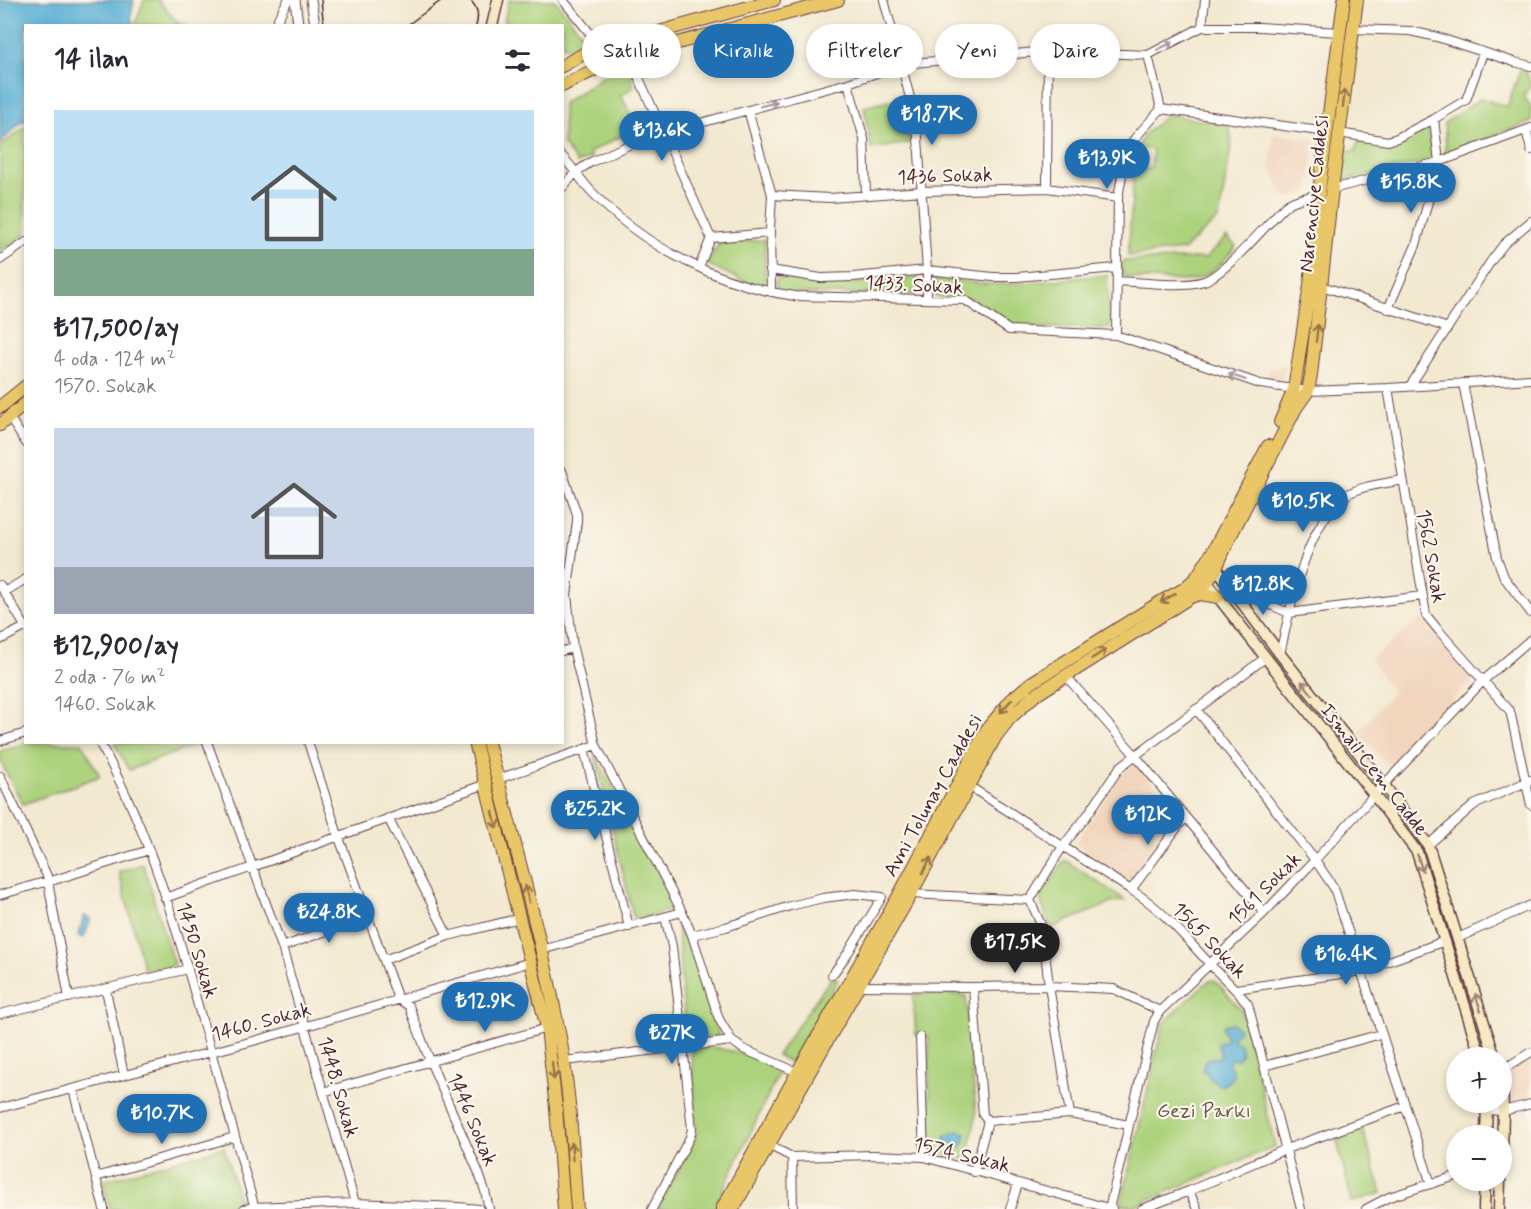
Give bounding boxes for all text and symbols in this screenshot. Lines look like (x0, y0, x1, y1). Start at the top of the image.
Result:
chip: Satılık (582, 24, 681, 78)
chip: Kiralık (693, 24, 794, 78)
chip: Filtreler (806, 24, 923, 78)
chip: Yeni (935, 24, 1018, 78)
chip: Daire (1030, 24, 1120, 78)
one-way arrow (1156, 40, 1173, 52)
text: 14 ilan (54, 43, 129, 77)
icon: filters (501, 44, 534, 77)
one-way arrow (1338, 88, 1349, 108)
pin: ₺18.7K (883, 95, 981, 146)
one-way arrow (759, 98, 778, 110)
text: ₺18.7K (901, 101, 963, 128)
pin: ₺13.6K (613, 111, 711, 162)
street label: Narenciye Caddesi (1293, 113, 1336, 274)
text: ₺13.6K (633, 117, 691, 144)
pin: ₺13.9K (1058, 139, 1156, 190)
text: ₺13.9K (1079, 145, 1135, 172)
icon: home (240, 149, 348, 257)
street label: 1436 Sokak (897, 161, 993, 192)
pin: ₺15.8K (1362, 163, 1460, 214)
text: ₺15.8K (1381, 169, 1441, 196)
street label: 1433. Sokak (864, 269, 964, 302)
text: ₺17,500/ay (54, 312, 179, 346)
one-way arrow (1311, 324, 1322, 344)
text: 4 oda · 124 m² (54, 346, 175, 373)
one-way arrow (1228, 371, 1247, 382)
text: 1570. Sokak (54, 373, 156, 400)
icon: home (240, 467, 348, 575)
pin: ₺10.5K (1254, 482, 1352, 533)
text: ₺10.5K (1272, 488, 1334, 515)
street label: 1562 Sokak (1409, 507, 1452, 605)
pin: ₺12.8K (1214, 565, 1312, 616)
text: ₺12.8K (1233, 571, 1293, 598)
one-way arrow (1160, 592, 1177, 604)
text: ₺12,900/ay (54, 630, 179, 664)
one-way arrow (1090, 648, 1107, 660)
text: 2 oda · 76 m² (54, 664, 165, 691)
one-way arrow (1300, 680, 1313, 696)
text: 1460. Sokak (54, 691, 156, 718)
one-way arrow (999, 698, 1013, 713)
street label: Ismail Cem Cadde (1313, 698, 1434, 842)
street label: Avni Tolunay Caddesi (877, 710, 989, 882)
pin: ₺25.2K (546, 790, 644, 841)
pin: ₺12K (1112, 795, 1184, 846)
text: ₺25.2K (565, 796, 625, 823)
text: ₺12K (1125, 801, 1171, 828)
one-way arrow (489, 810, 501, 829)
street label: 1561 Sokak (1222, 846, 1308, 932)
one-way arrow (1415, 853, 1426, 872)
one-way arrow (922, 857, 933, 875)
one-way arrow (520, 884, 532, 903)
pin: ₺24.8K (280, 893, 378, 944)
street label: 1565 Sokak (1166, 897, 1252, 985)
street label: 1450 Sokak (169, 899, 224, 1002)
text: ₺24.8K (298, 899, 360, 926)
pin: ₺17.5K (966, 923, 1064, 974)
text: ₺17.5K (985, 929, 1045, 956)
pin: ₺16.4K (1297, 935, 1395, 986)
text: ₺16.4K (1315, 941, 1377, 968)
pin: ₺12.9K (436, 982, 534, 1033)
text: ₺12.9K (455, 988, 515, 1015)
one-way arrow (1472, 993, 1483, 1012)
street label: 1460. Sokak (209, 996, 314, 1049)
pin: ₺27K (636, 1014, 708, 1065)
text: ₺27K (649, 1020, 695, 1047)
street label: 1448. Sokak (310, 1034, 365, 1141)
map controls (1446, 1047, 1512, 1191)
button: + (1446, 1047, 1512, 1113)
one-way arrow (547, 1060, 558, 1080)
street label: 1446 Sokak (440, 1069, 503, 1171)
pin: ₺10.7K (113, 1094, 211, 1145)
park label: Gezi Parkı (1157, 1098, 1251, 1125)
text: ₺10.7K (131, 1100, 193, 1127)
button: − (1446, 1125, 1512, 1191)
street label: 1574 Sokak (911, 1131, 1013, 1180)
one-way arrow (566, 1141, 577, 1161)

